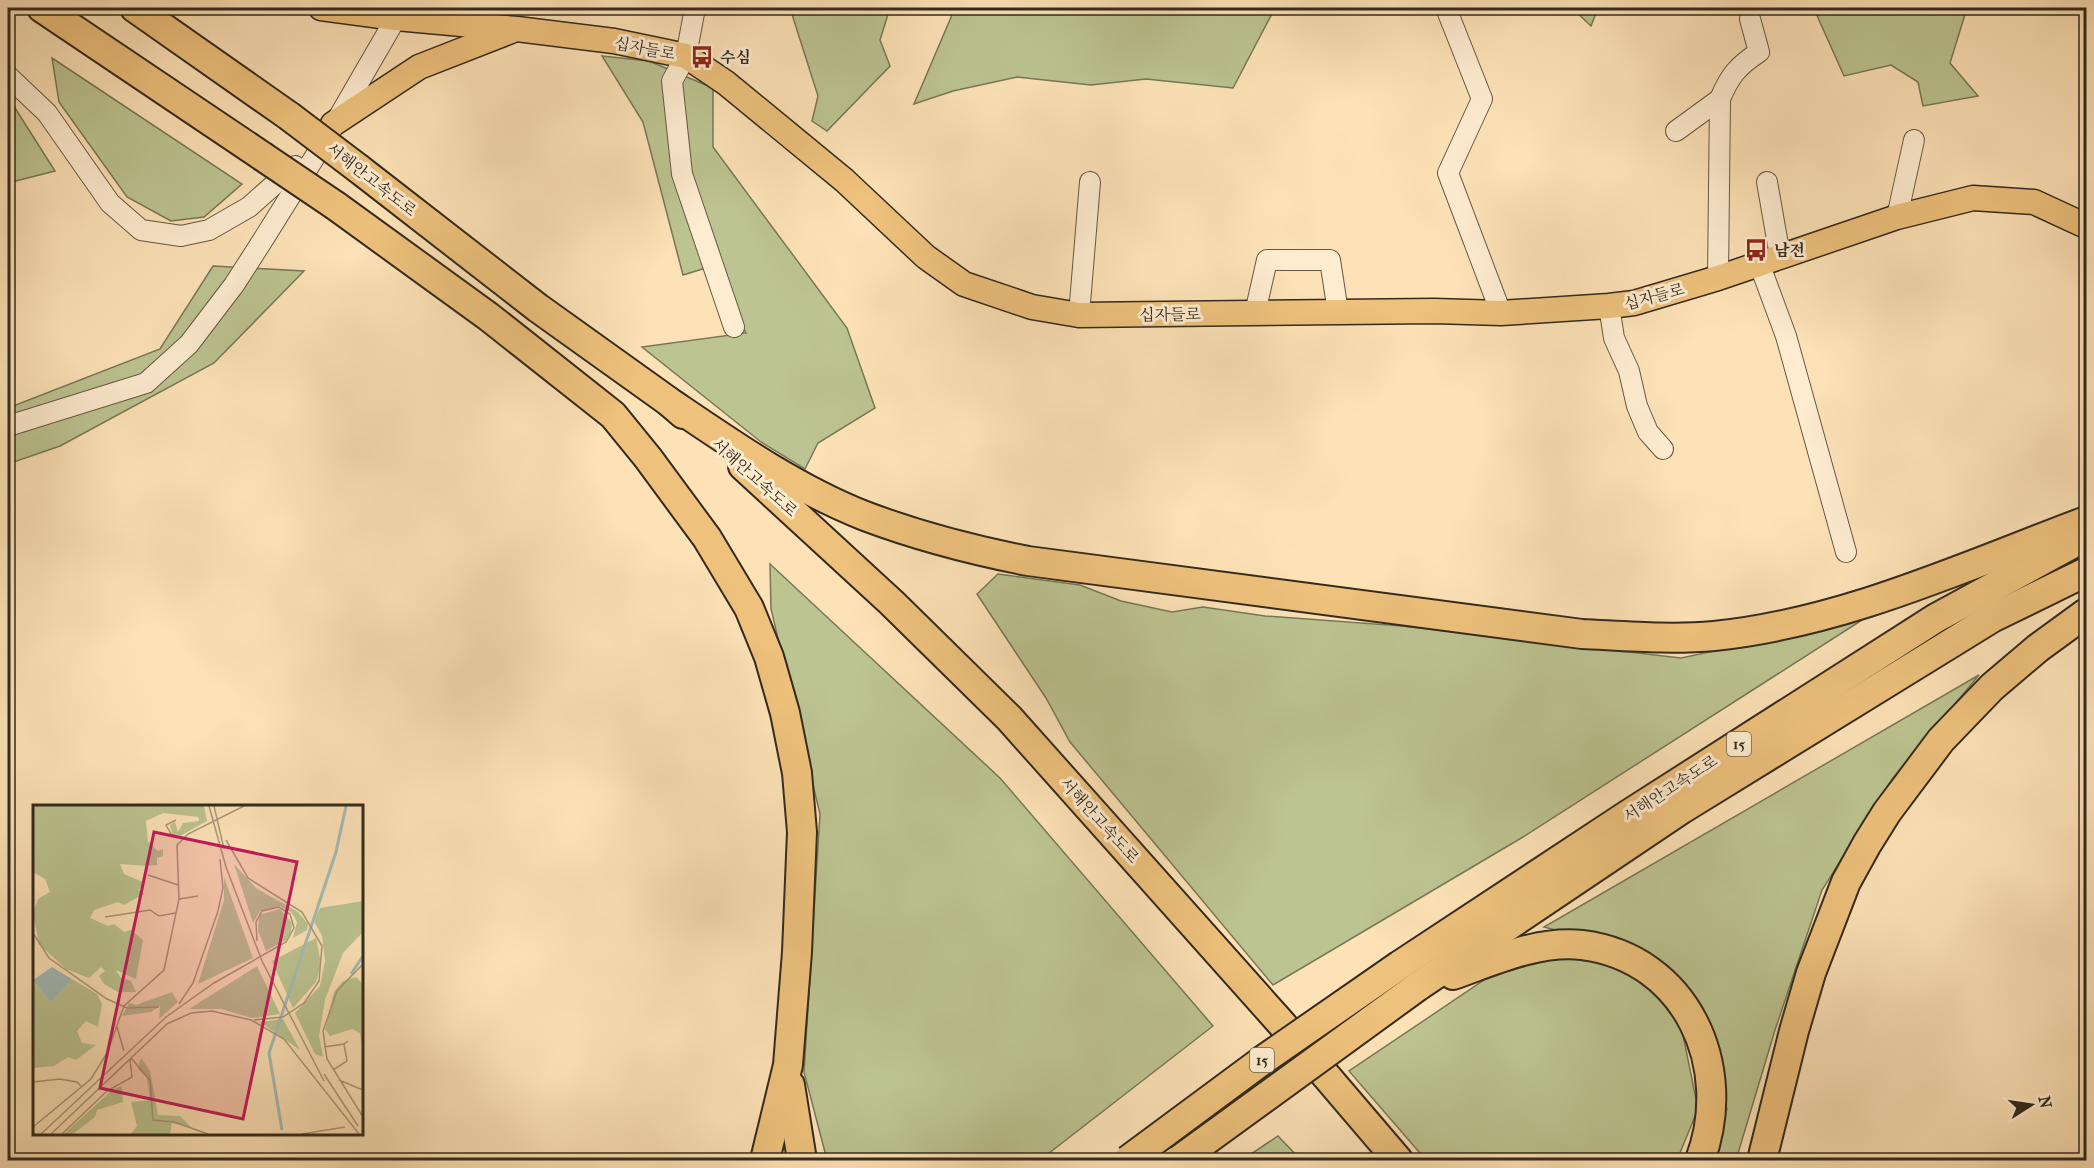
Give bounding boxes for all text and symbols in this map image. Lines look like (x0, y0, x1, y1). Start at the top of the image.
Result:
street label: 십자들로 (613, 33, 678, 64)
bus stop icon: 수심 (689, 44, 715, 70)
place label: 수심 (720, 48, 751, 67)
street label: 서해안고속도로 (323, 139, 421, 221)
bus stop icon: 남전 (1743, 237, 1769, 263)
place label: 남전 (1774, 241, 1805, 260)
street label: 십자들로 (1622, 279, 1687, 314)
street label: 십자들로 (1139, 304, 1202, 325)
street label: 서해안고속도로 (708, 434, 802, 521)
road number: 15 (1727, 732, 1751, 756)
street label: 서해안고속도로 (1620, 751, 1721, 826)
street label: 서해안고속도로 (1056, 774, 1143, 867)
inset map (33, 805, 363, 1135)
road number: 15 (1250, 1048, 1274, 1072)
north arrow (2001, 1075, 2061, 1135)
text: N (2035, 1094, 2056, 1111)

